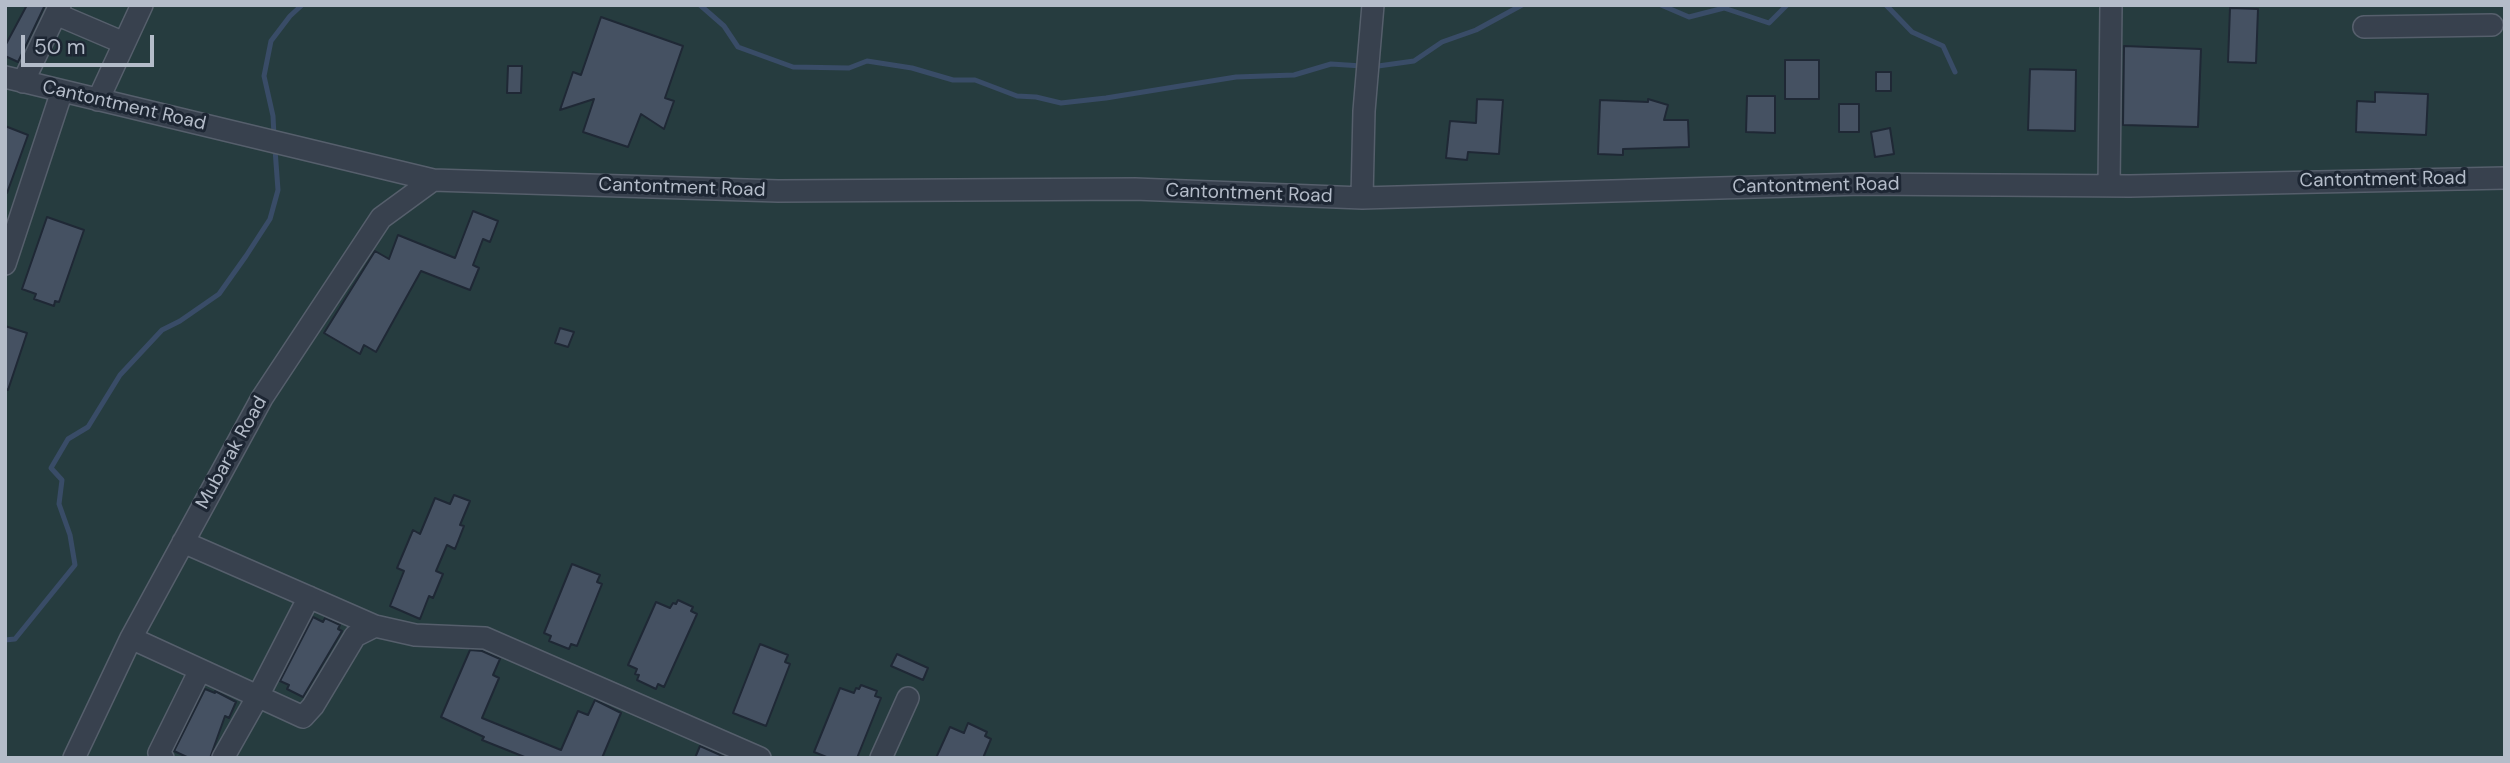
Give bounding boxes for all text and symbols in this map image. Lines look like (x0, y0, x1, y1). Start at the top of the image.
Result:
scale bar (24, 21, 158, 65)
text: 50 m (34, 33, 85, 61)
street label: Cantontment Road (40, 76, 208, 136)
street label: Cantontment Road (2299, 167, 2467, 193)
street label: Cantontment Road (1732, 173, 1900, 199)
street label: Cantontment Road (598, 174, 766, 202)
street label: Cantontment Road (1165, 180, 1333, 208)
street label: Mubarak Road (192, 393, 272, 513)

